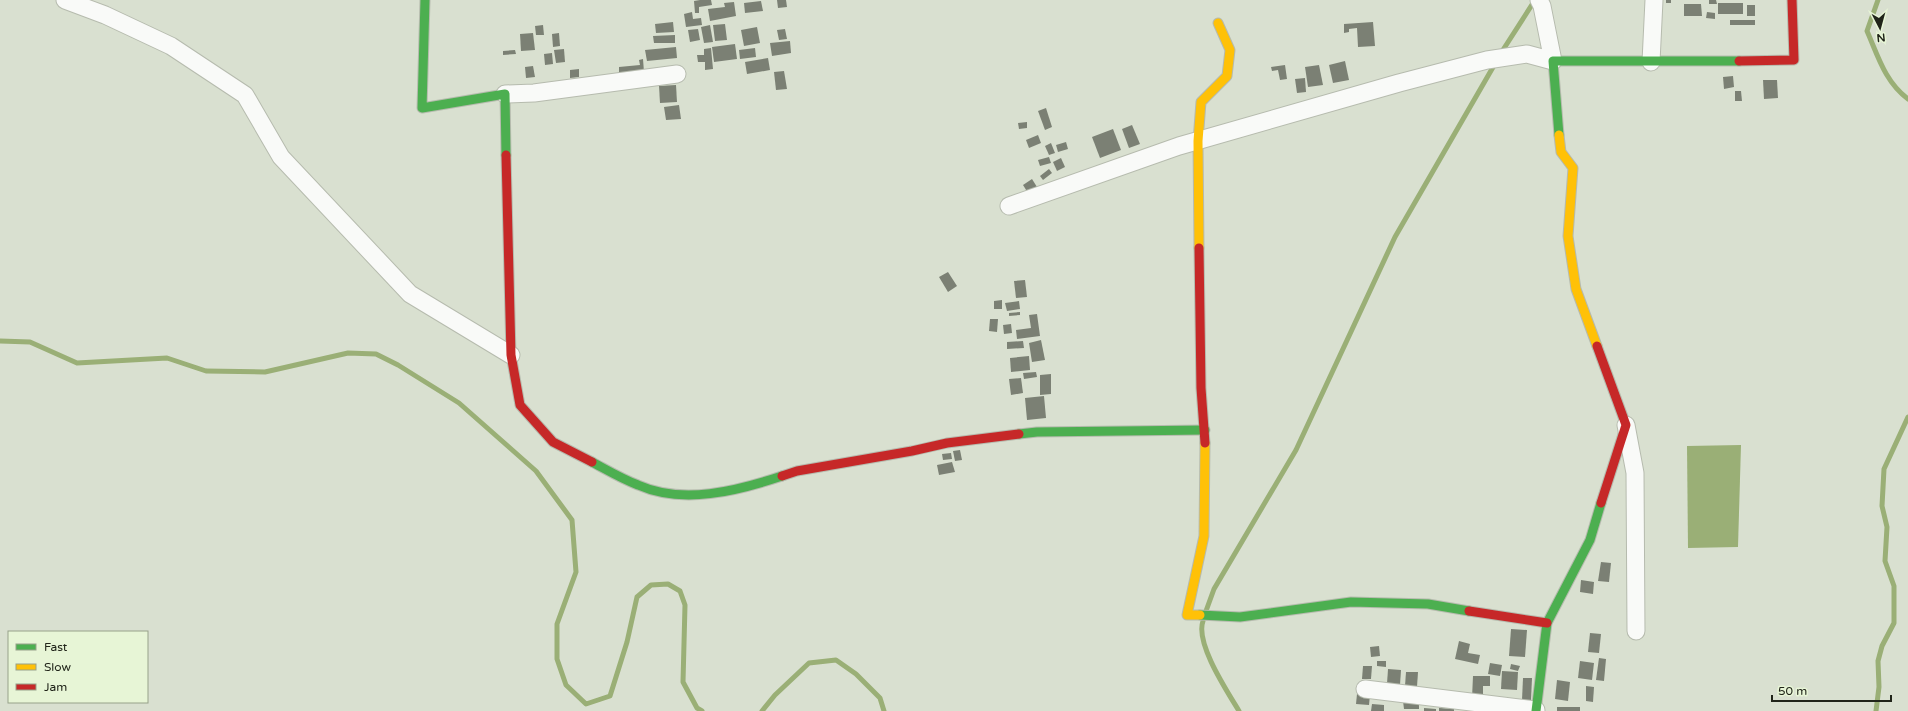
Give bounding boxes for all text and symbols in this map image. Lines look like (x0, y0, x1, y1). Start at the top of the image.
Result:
north arrow (1860, 8, 1900, 48)
text: N (1876, 31, 1886, 44)
legend (8, 631, 148, 703)
text: Fast (44, 640, 68, 654)
text: Slow (44, 660, 71, 674)
scale bar (1772, 677, 1891, 703)
text: Jam (44, 680, 67, 694)
text: 50 m (1778, 684, 1807, 698)

